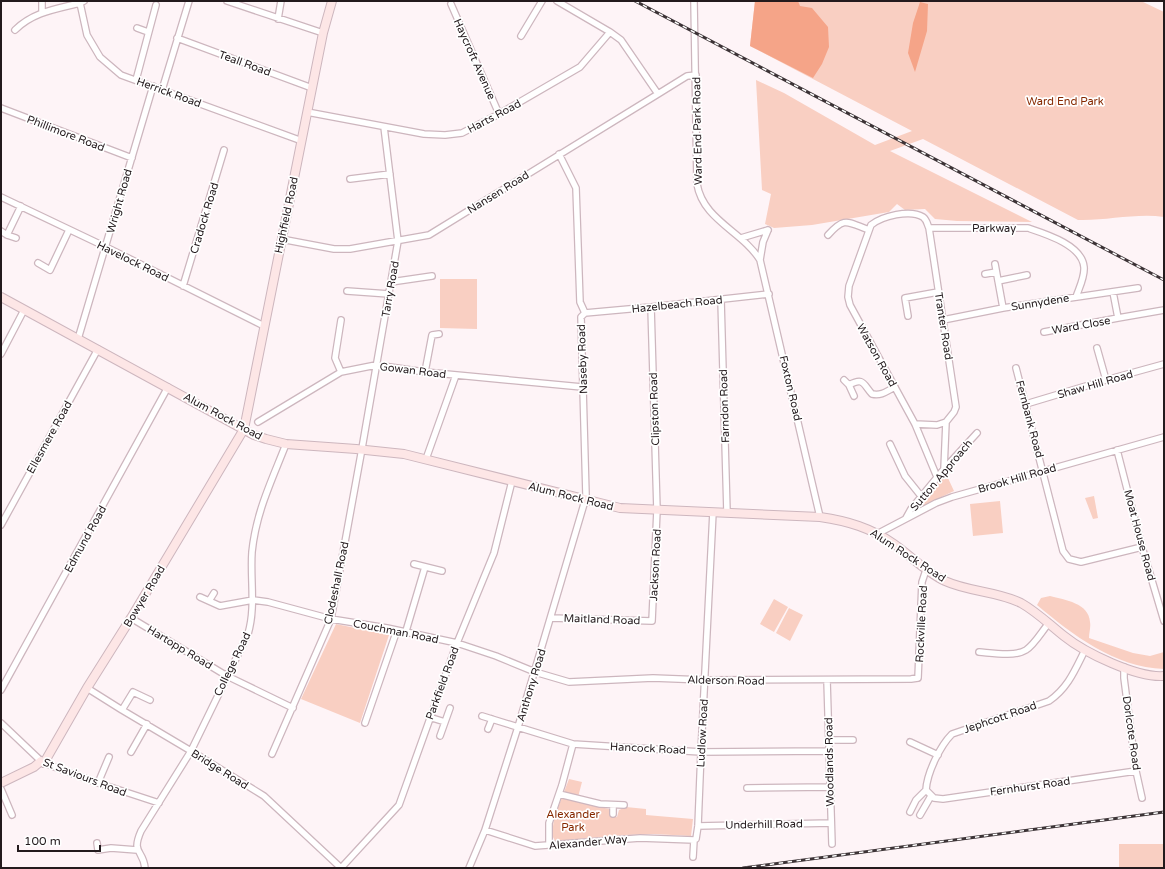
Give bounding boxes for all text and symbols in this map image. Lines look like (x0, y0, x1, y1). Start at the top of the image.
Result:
street label: Haycroft Avenue (451, 17, 498, 102)
street label: Teall Road (217, 48, 273, 79)
street label: Herrick Road (135, 75, 203, 110)
street label: Ward End Park Road (690, 77, 705, 185)
park label: Ward End Park (1026, 95, 1104, 108)
street label: Harts Road (465, 97, 523, 136)
street label: Phillimore Road (25, 113, 107, 154)
street label: Wright Road (104, 167, 135, 235)
street label: Nansen Road (465, 168, 532, 217)
street label: Highfield Road (272, 176, 301, 255)
street label: Cradock Road (187, 181, 222, 255)
street label: Parkway (972, 222, 1016, 235)
street label: Havelock Road (95, 238, 171, 284)
street label: Tarry Road (379, 260, 402, 318)
street label: Tranter Road (932, 291, 955, 361)
street label: Sunnydene (1010, 291, 1070, 313)
street label: Hazelbeach Road (631, 293, 723, 316)
street label: Ward Close (1051, 314, 1111, 337)
street label: Watson Road (854, 321, 899, 389)
street label: Naseby Road (575, 324, 590, 394)
street label: Foxton Road (777, 354, 804, 422)
street label: Gowan Road (379, 360, 447, 381)
street label: Shaw Hill Road (1056, 367, 1134, 401)
street label: Farndon Road (717, 369, 732, 443)
street label: Clipston Road (647, 372, 662, 446)
street label: Fernbank Road (1013, 379, 1046, 459)
street label: Alum Rock Road (181, 390, 264, 443)
street label: Ellesmere Road (24, 399, 75, 476)
street label: Sutton Approach (908, 437, 975, 514)
street label: Brook Hill Road (977, 461, 1058, 496)
street label: Alum Rock Road (527, 480, 615, 513)
street label: Moat House Road (1121, 488, 1158, 582)
street label: Edmund Road (62, 503, 109, 575)
street label: Alum Rock Road (868, 526, 948, 585)
street label: Jackson Road (647, 529, 664, 601)
street label: Clodeshall Road (321, 540, 352, 626)
street label: Bowyer Road (121, 563, 168, 629)
street label: Rockville Road (913, 585, 930, 663)
street label: Maitland Road (563, 612, 641, 627)
street label: Couchman Road (352, 617, 440, 646)
street label: Hartopp Road (145, 623, 215, 672)
street label: College Road (211, 630, 254, 698)
street label: Parkfield Road (423, 645, 462, 722)
street label: Anthony Road (514, 647, 549, 723)
street label: Alderson Road (687, 673, 765, 688)
street label: Dorlcote Road (1120, 695, 1143, 771)
street label: Ludlow Road (694, 698, 711, 768)
street label: Jephcott Road (962, 699, 1038, 736)
street label: Woodlands Road (822, 717, 837, 807)
street label: Hancock Road (610, 740, 686, 757)
street label: Bridge Road (189, 747, 251, 792)
street label: St Saviours Road (41, 756, 128, 799)
street label: Fernhurst Road (989, 774, 1071, 799)
park label: Alexander Park (546, 808, 600, 834)
street label: Underhill Road (725, 817, 803, 832)
scale bar (18, 827, 100, 853)
street label: Alexander Way (548, 833, 628, 852)
text: 100 m (24, 834, 61, 848)

